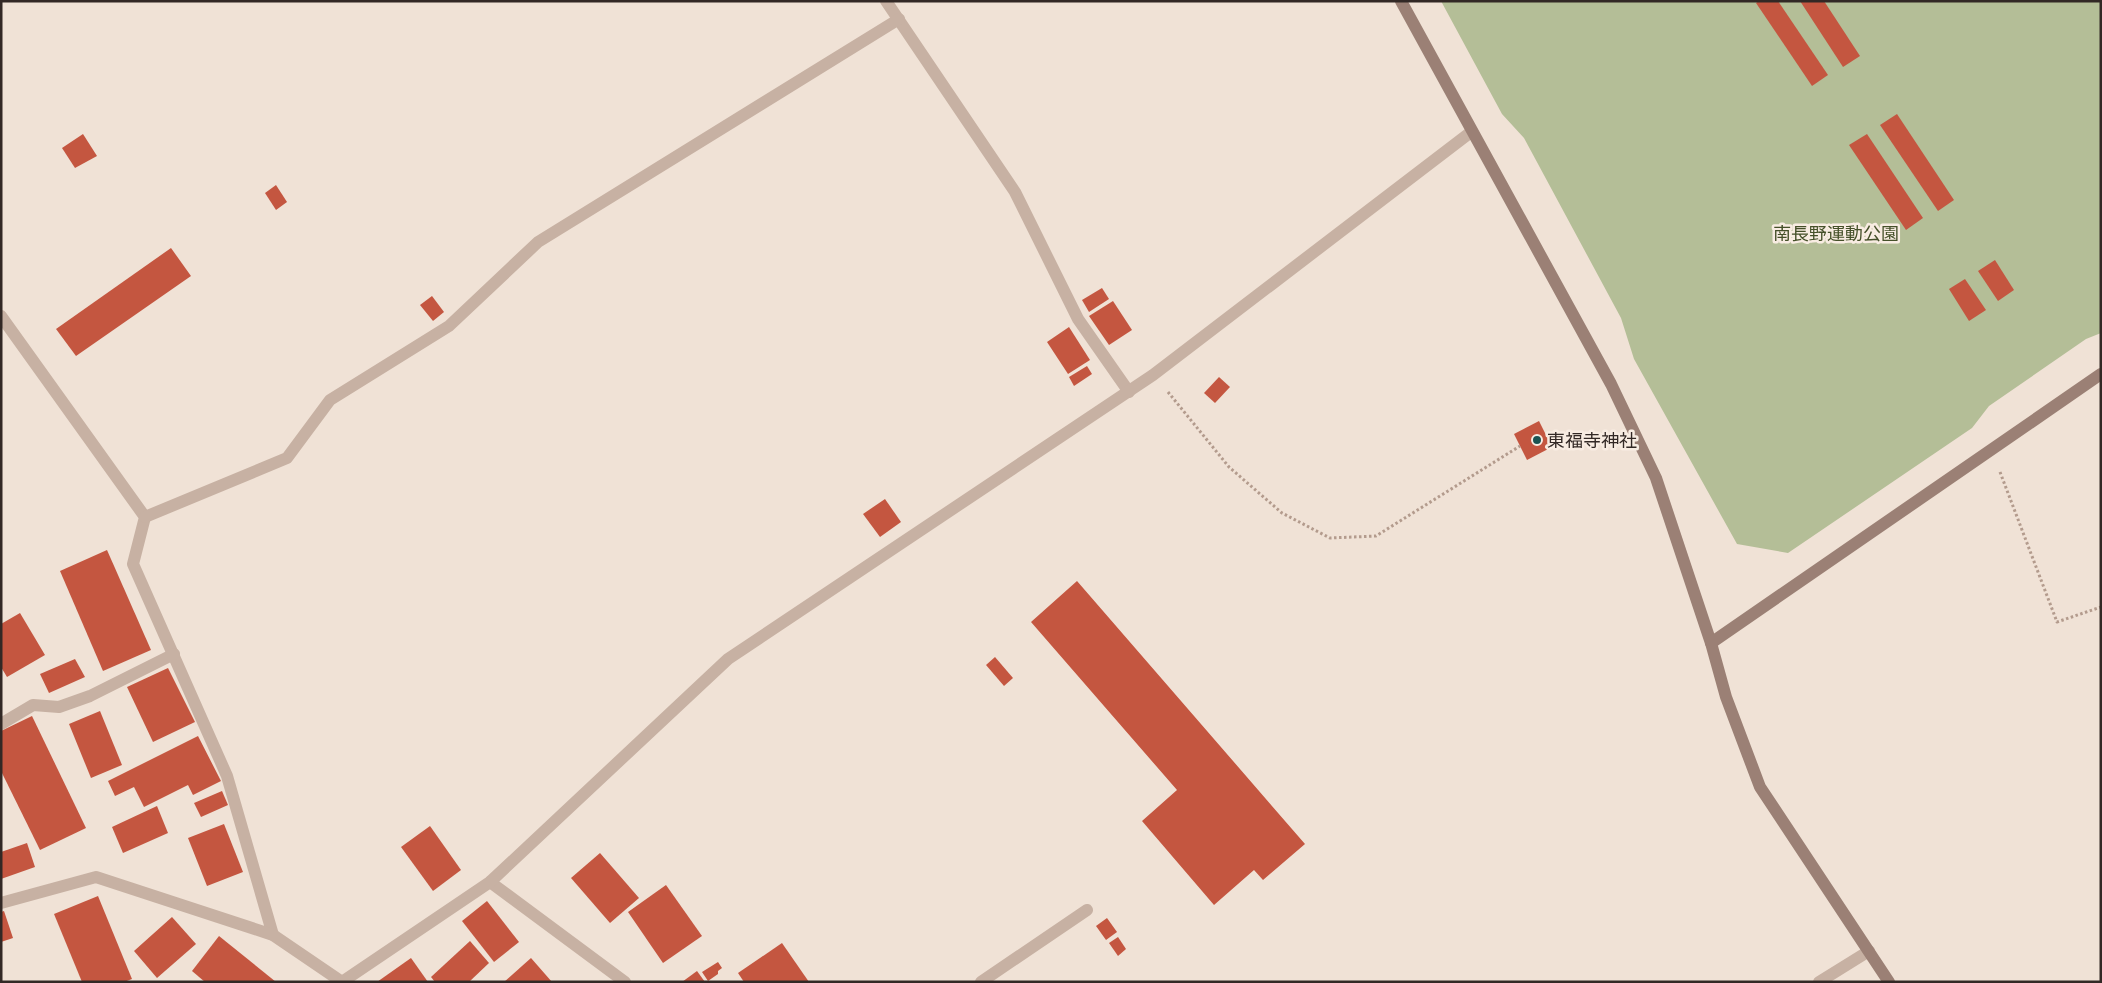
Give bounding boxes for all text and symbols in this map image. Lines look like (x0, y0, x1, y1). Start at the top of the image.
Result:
park label: 南長野運動公園 (1773, 222, 1899, 245)
place label: 東福寺神社 (1547, 429, 1637, 452)
marker: 東福寺神社 (1531, 434, 1543, 446)

